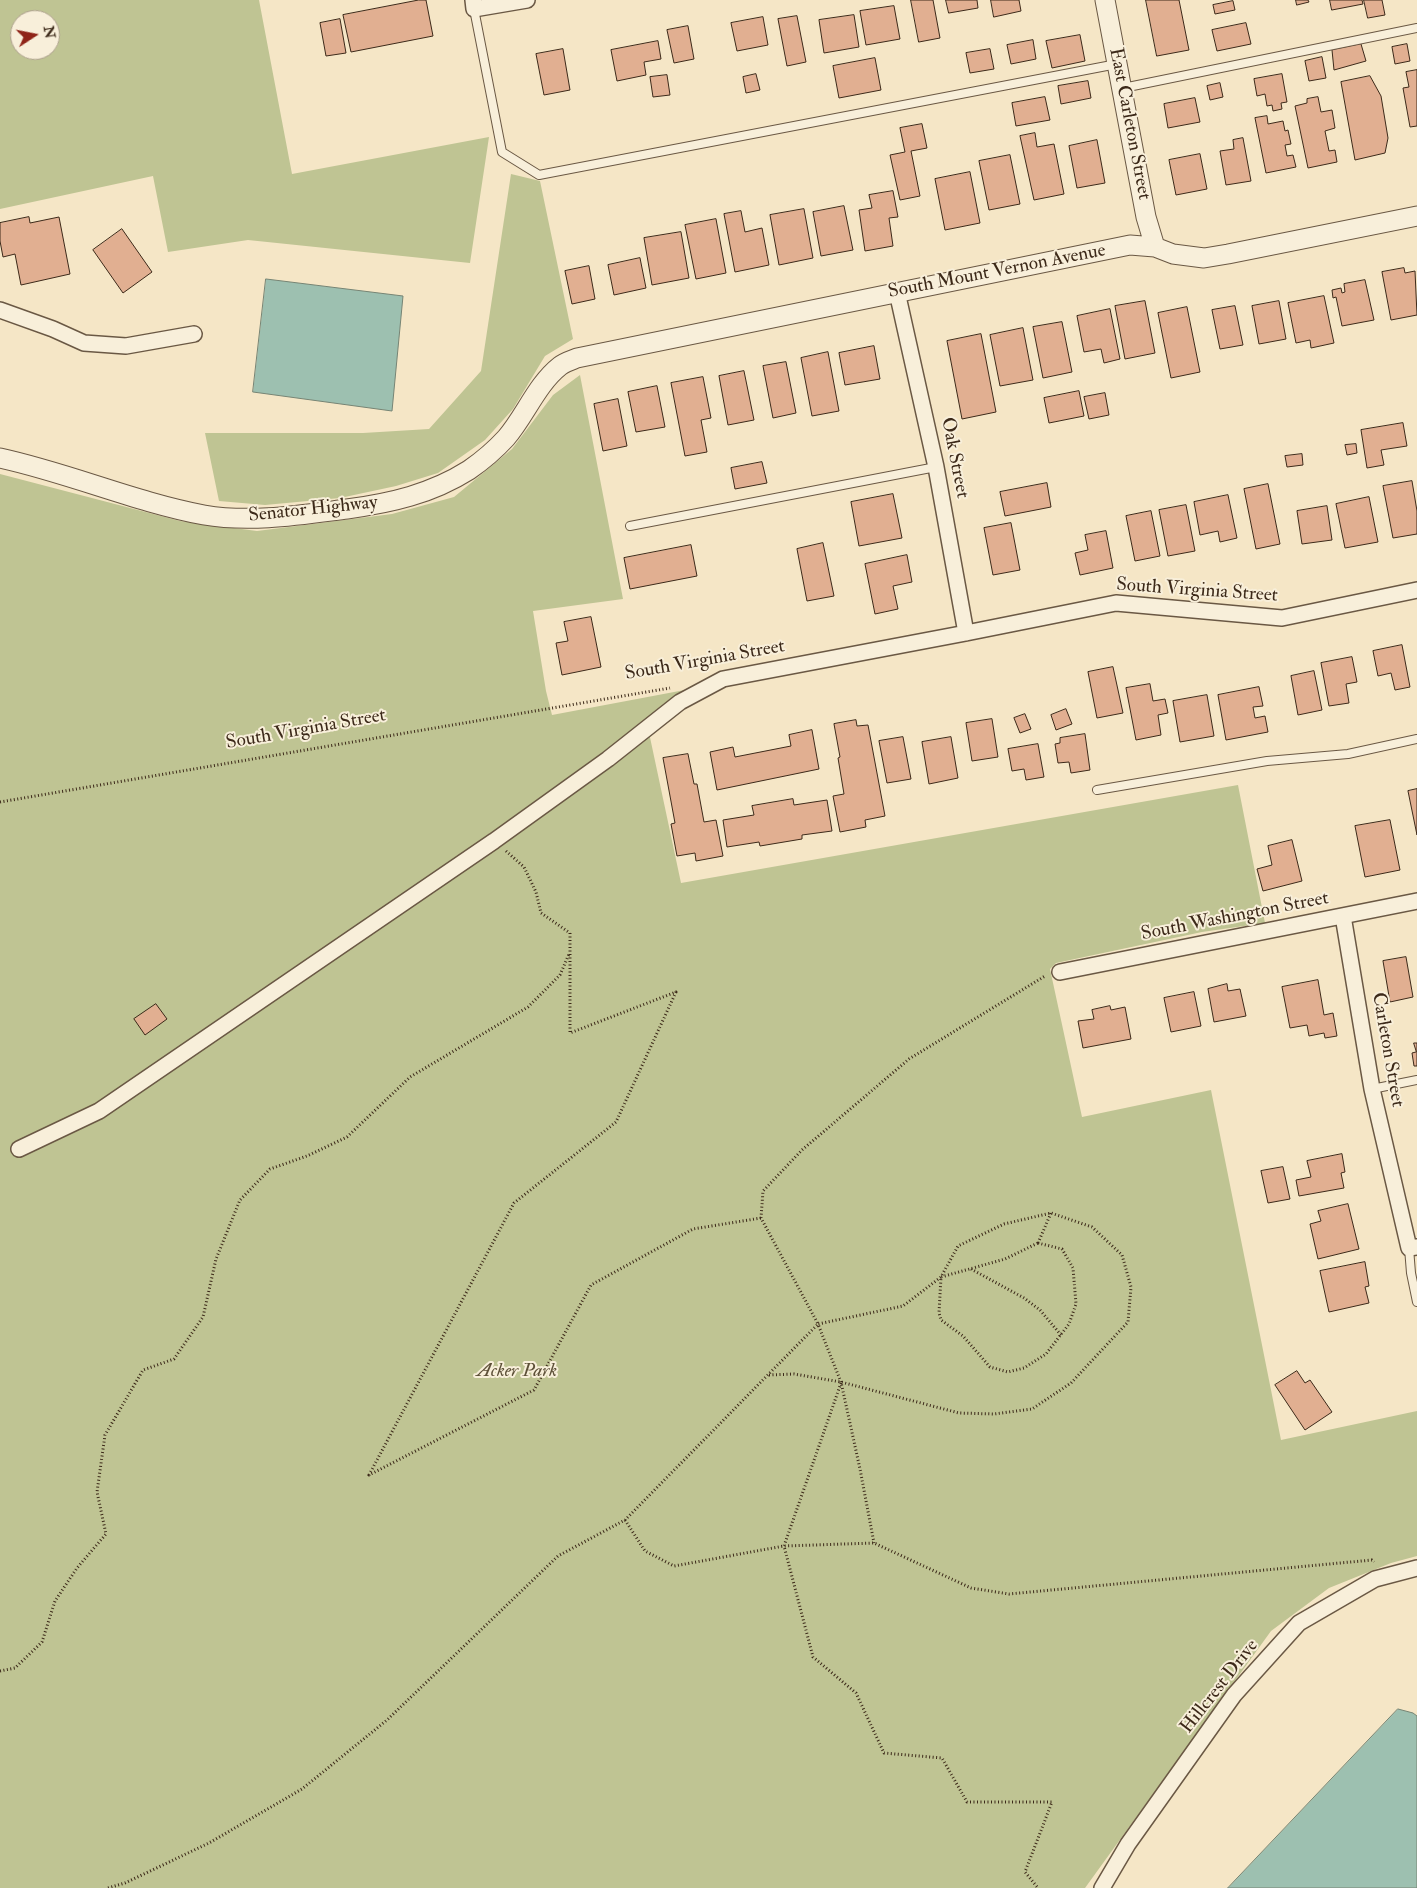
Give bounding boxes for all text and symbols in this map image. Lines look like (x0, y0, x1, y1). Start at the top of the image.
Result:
north arrow (10, 10, 60, 60)
text: N (40, 24, 59, 40)
street label: East Carleton Street (1103, 46, 1155, 202)
street label: South Mount Vernon Avenue (886, 240, 1108, 304)
street label: Oak Street (935, 415, 973, 501)
street label: Senator Highway (247, 492, 379, 528)
street label: South Virginia Street (1115, 574, 1279, 608)
street label: South Virginia Street (623, 636, 787, 686)
street label: South Virginia Street (224, 705, 388, 755)
street label: South Washington Street (1139, 888, 1331, 946)
street label: Carleton Street (1366, 991, 1408, 1109)
park label: Acker Park (477, 1361, 557, 1383)
street label: Hillcrest Drive (1176, 1635, 1264, 1739)

